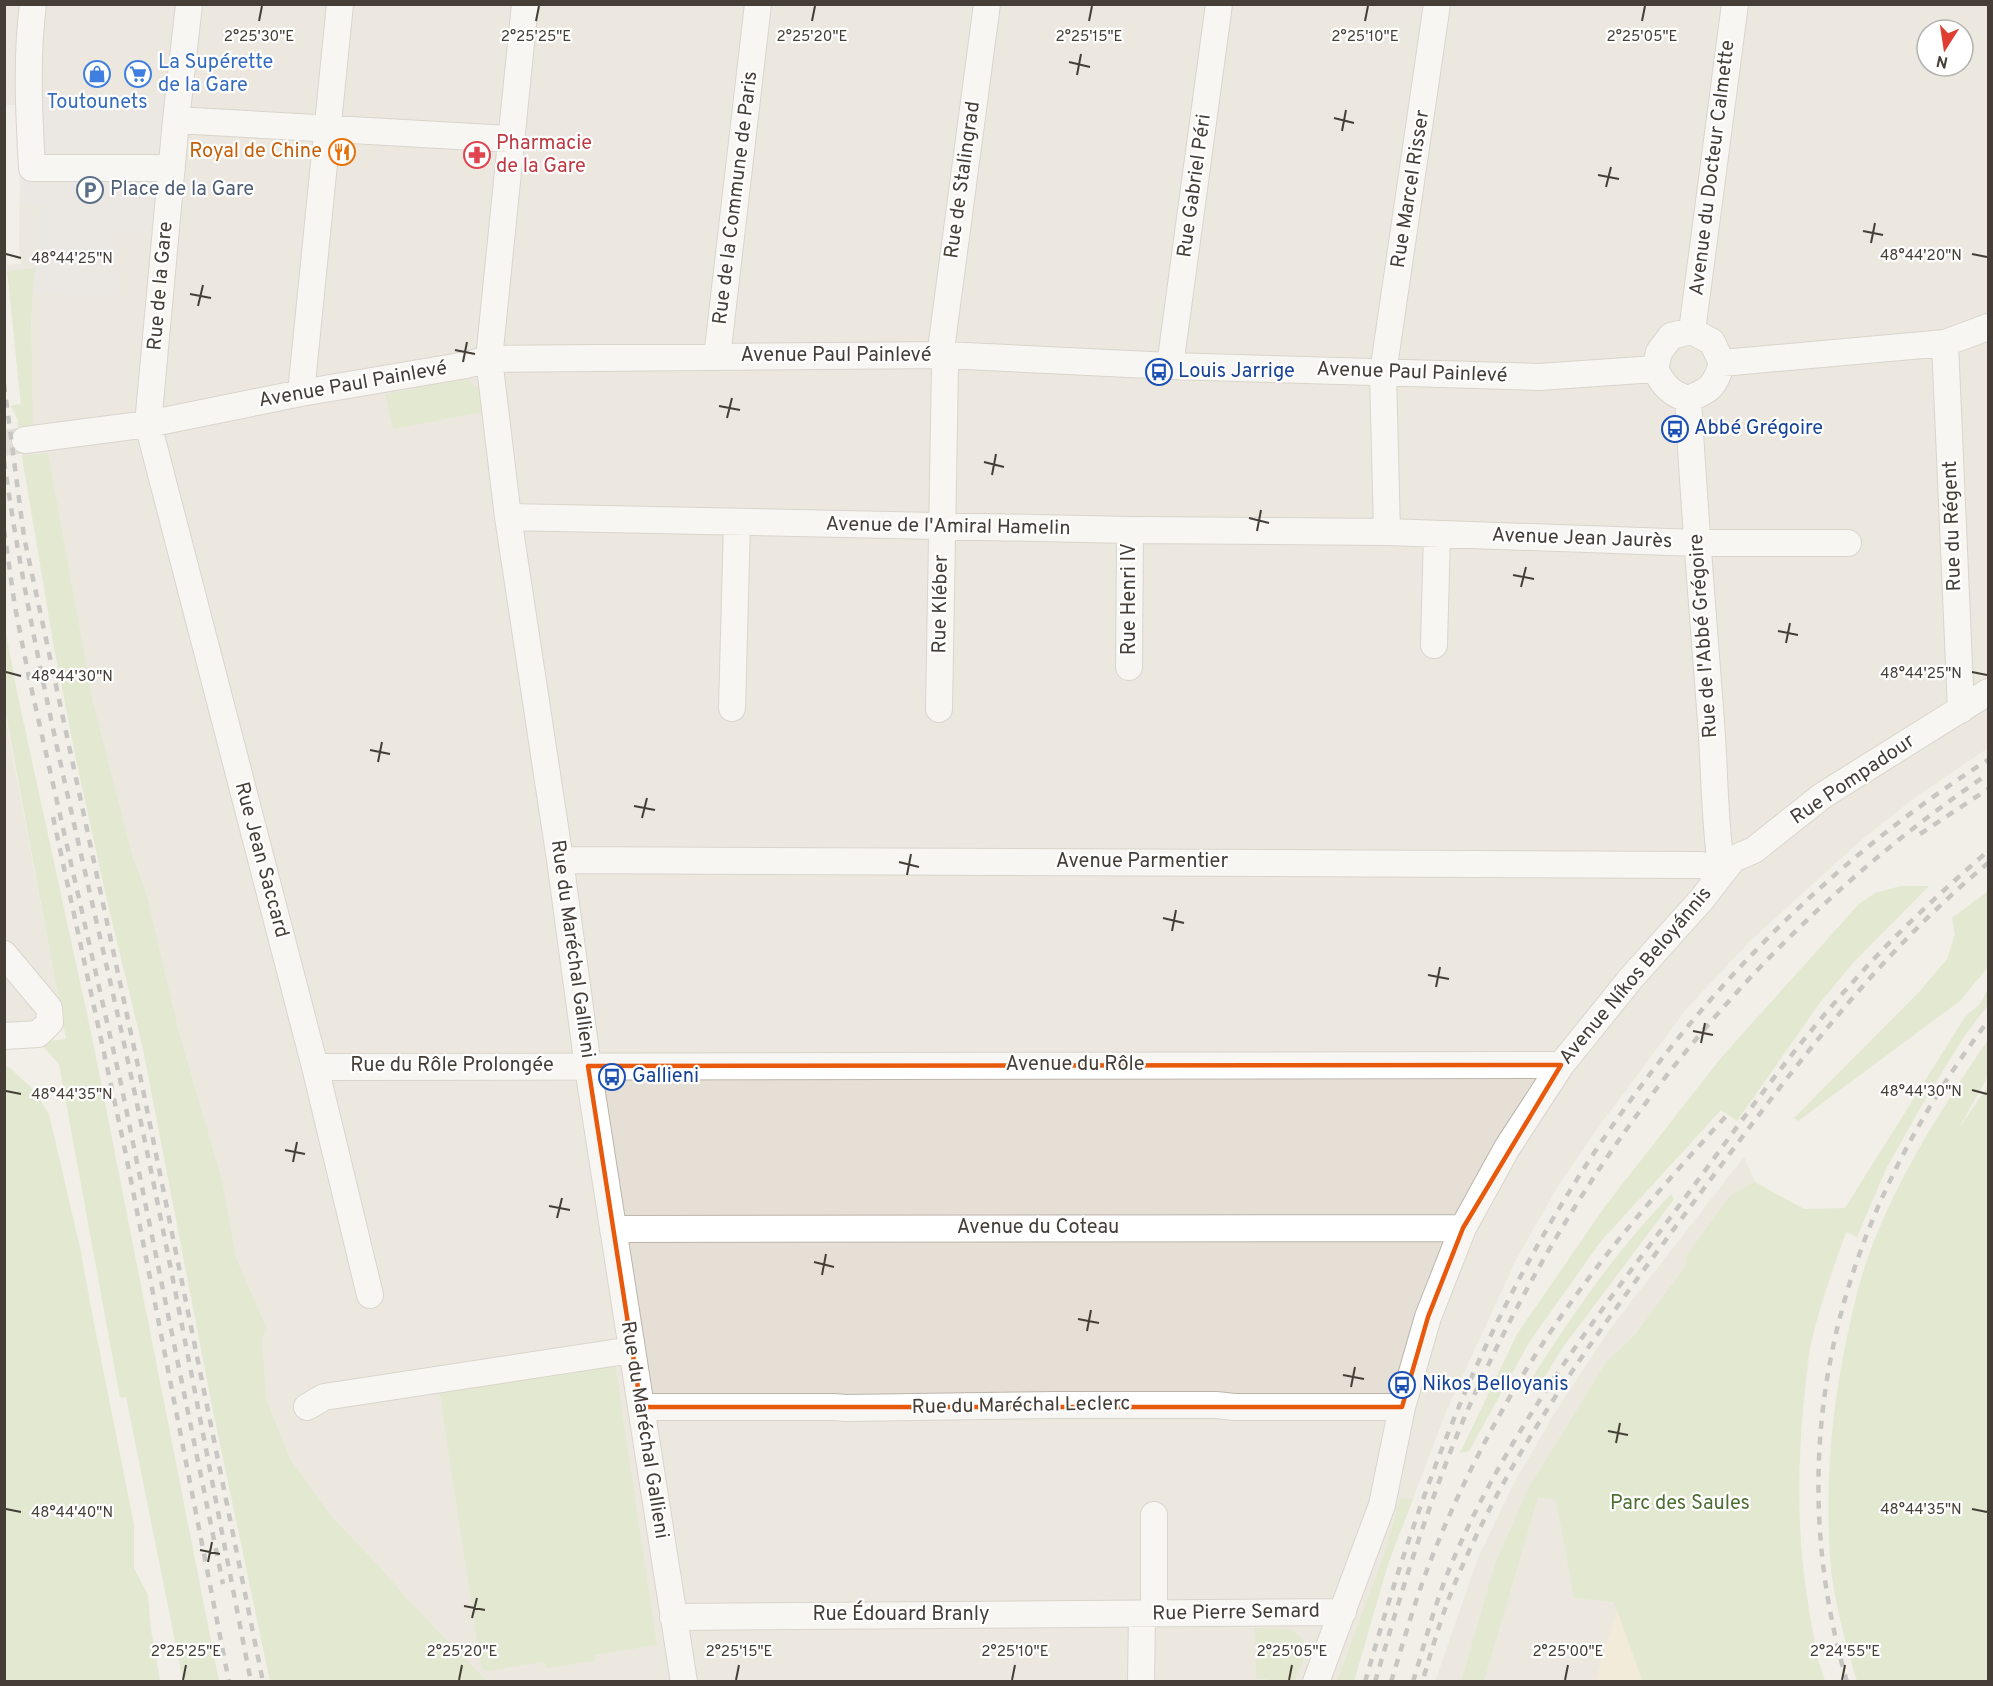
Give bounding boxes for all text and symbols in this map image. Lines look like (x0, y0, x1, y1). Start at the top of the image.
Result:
north arrow (1915, 18, 1975, 78)
text: 2°25'30"E (224, 28, 294, 47)
text: 2°25'25"E (501, 28, 571, 47)
text: 2°25'20"E (777, 28, 847, 47)
text: 2°25'15"E (1056, 28, 1122, 47)
text: 2°25'10"E (1331, 28, 1399, 47)
text: 2°25'05"E (1607, 28, 1678, 47)
street label: Avenue du Docteur Calmette (1684, 39, 1742, 297)
place label: La Supérette de la Gare (158, 50, 273, 99)
text: N (1935, 50, 1950, 72)
shop icon: Toutounets (82, 59, 112, 89)
supermarket icon: La Supérette de la Gare (123, 59, 153, 89)
street label: Rue de la Commune de Paris (708, 70, 764, 326)
place label: Toutounets (46, 90, 148, 116)
street label: Rue de Stalingrad (939, 100, 987, 260)
street label: Rue Marcel Risser (1386, 108, 1436, 270)
street label: Rue Gabriel Péri (1172, 113, 1218, 259)
place label: Pharmacie de la Gare (496, 131, 592, 180)
restaurant icon: Royal de Chine (327, 137, 357, 167)
place label: Royal de Chine (189, 139, 322, 165)
pharmacy icon: Pharmacie de la Gare (462, 140, 492, 170)
parking icon: Place de la Gare (75, 175, 105, 205)
place label: Place de la Gare (110, 177, 254, 203)
street label: Rue de la Gare (142, 220, 180, 352)
text: 48°44'20"N (1880, 247, 1962, 266)
text: 48°44'25"N (31, 250, 113, 269)
street label: Avenue Paul Painlevé (740, 343, 932, 369)
street label: Avenue Paul Painlevé (257, 356, 449, 414)
bus stop icon: Louis Jarrige (1144, 357, 1174, 387)
street label: Avenue Paul Painlevé (1316, 357, 1508, 389)
place label: Louis Jarrige (1178, 359, 1295, 385)
bus stop icon: Abbé Grégoire (1660, 414, 1690, 444)
place label: Abbé Grégoire (1694, 416, 1823, 442)
street label: Rue du Régent (1938, 460, 1968, 592)
street label: Avenue de l'Amiral Hamelin (825, 512, 1071, 542)
street label: Avenue Jean Jaurès (1491, 523, 1673, 555)
street label: Rue de l'Abbé Grégoire (1684, 533, 1724, 739)
street label: Rue Henri IV (1117, 543, 1143, 655)
street label: Rue Kléber (927, 554, 955, 654)
text: 48°44'25"N (1880, 665, 1962, 684)
text: 48°44'30"N (31, 668, 113, 687)
street label: Rue Pompadour (1786, 729, 1920, 831)
street label: Rue Jean Saccard (228, 779, 294, 941)
street label: Rue du Maréchal Gallieni (544, 838, 600, 1060)
street label: Avenue Parmentier (1056, 849, 1228, 875)
street label: Avenue Níkos Beloyánnis (1554, 882, 1718, 1070)
street label: Avenue du Rôle (1005, 1052, 1145, 1078)
street label: Rue du Rôle Prolongée (350, 1053, 554, 1079)
bus stop icon: Gallieni (597, 1062, 627, 1092)
place label: Gallieni (632, 1064, 699, 1090)
text: 48°44'30"N (1880, 1083, 1962, 1102)
text: 48°44'35"N (31, 1086, 113, 1105)
street label: Avenue du Coteau (957, 1215, 1119, 1241)
street label: Rue du Maréchal Gallieni (614, 1319, 674, 1541)
bus stop icon: Nikos Belloyanis (1387, 1370, 1417, 1400)
place label: Nikos Belloyanis (1422, 1372, 1569, 1398)
street label: Rue du Maréchal Leclerc (911, 1391, 1131, 1421)
park label: Parc des Saules (1610, 1491, 1750, 1517)
text: 48°44'35"N (1880, 1501, 1962, 1520)
text: 48°44'40"N (31, 1504, 113, 1523)
street label: Rue Pierre Semard (1152, 1599, 1320, 1627)
street label: Rue Édouard Branly (812, 1600, 990, 1628)
text: 2°25'25"E (151, 1643, 221, 1662)
text: 2°25'20"E (427, 1643, 497, 1662)
text: 2°25'15"E (706, 1643, 772, 1662)
text: 2°25'10"E (981, 1643, 1049, 1662)
text: 2°25'05"E (1257, 1643, 1328, 1662)
text: 2°25'00"E (1532, 1643, 1604, 1662)
text: 2°24'55"E (1810, 1643, 1880, 1662)

